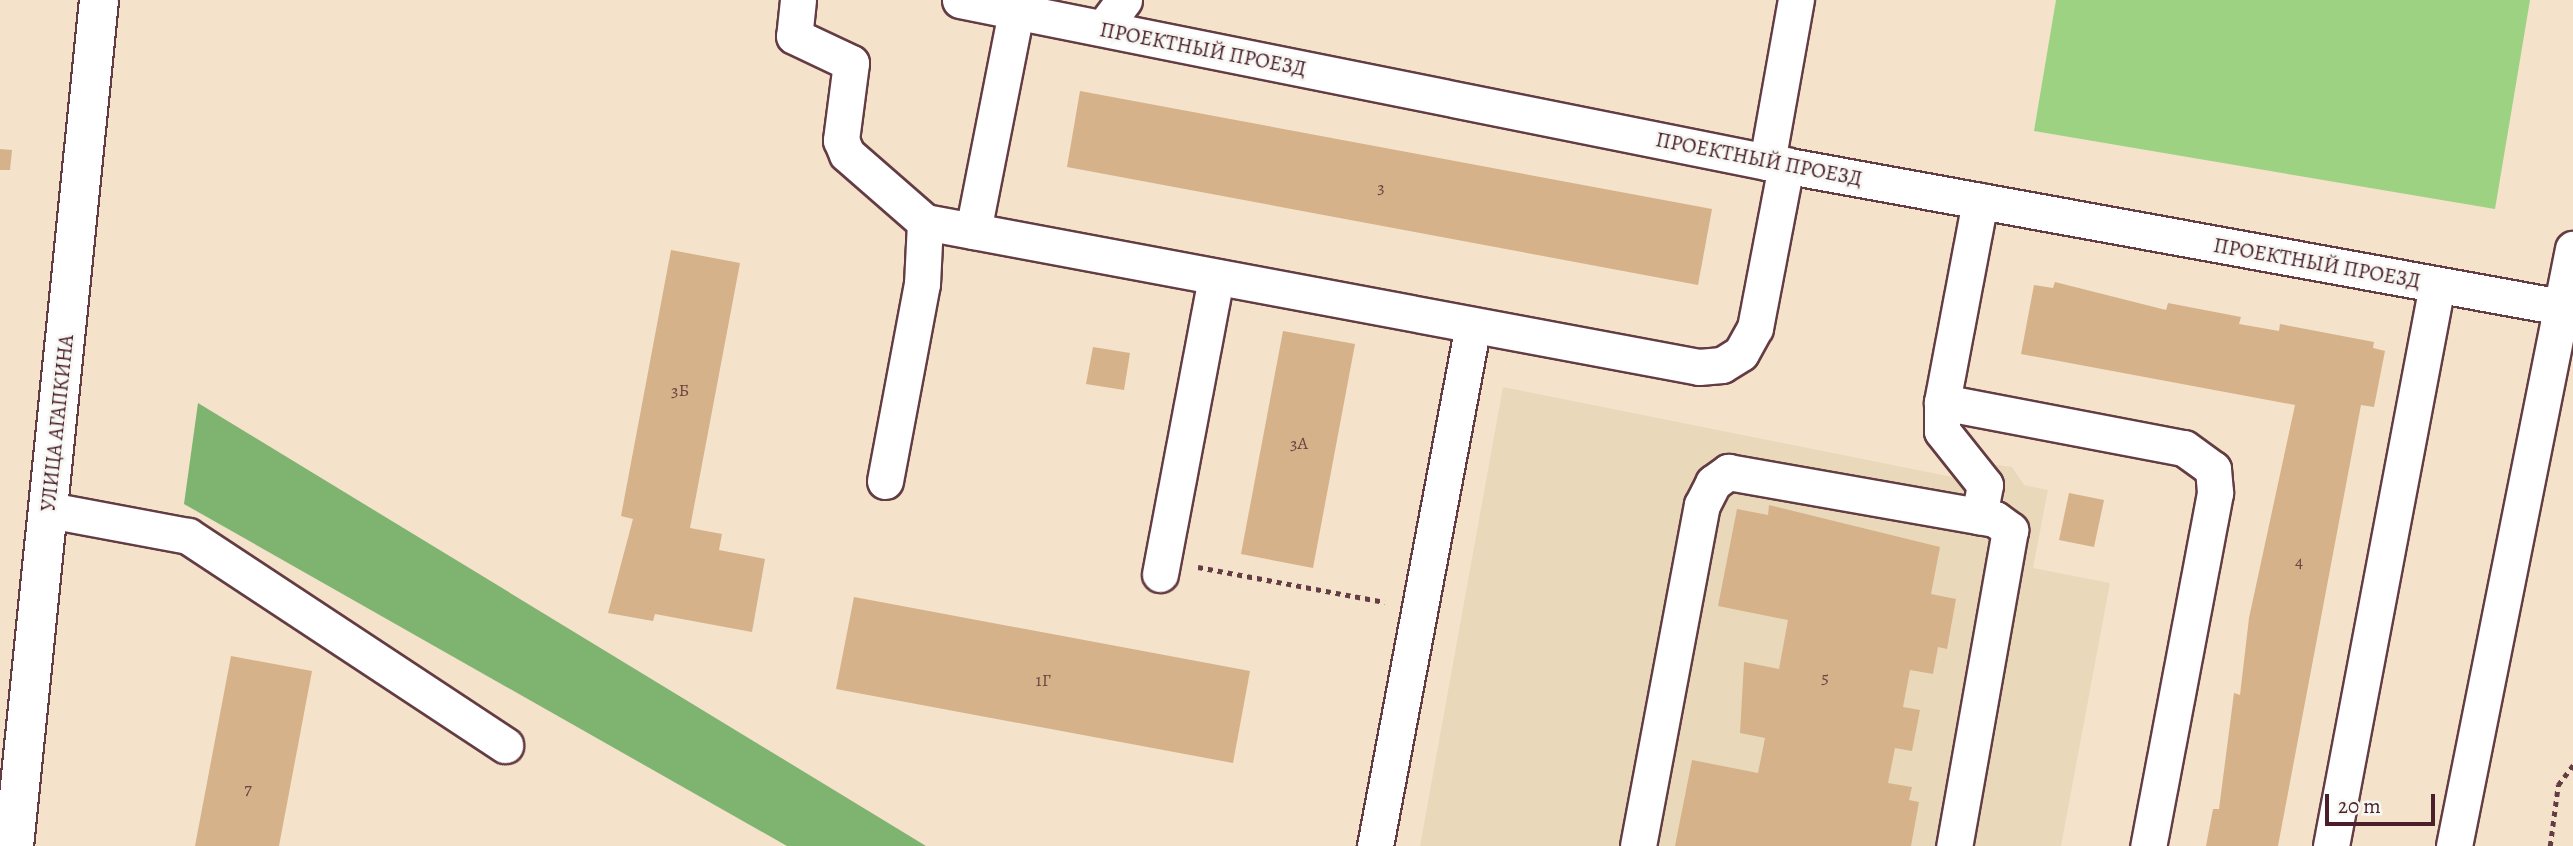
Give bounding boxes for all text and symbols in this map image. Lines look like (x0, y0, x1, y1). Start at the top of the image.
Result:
street label: ПРОЕКТНЫЙ ПРОЕЗД (1098, 17, 1308, 81)
street label: ПРОЕКТНЫЙ ПРОЕЗД (1654, 127, 1864, 191)
house number: 3 (1377, 176, 1385, 198)
street label: ПРОЕКТНЫЙ ПРОЕЗД (2212, 232, 2422, 294)
street label: УЛИЦА АГАПКИНА (35, 333, 79, 513)
house number: 3Б (671, 379, 689, 401)
house number: 3А (1290, 432, 1308, 454)
house number: 4 (2295, 550, 2303, 572)
house number: 5 (1821, 666, 1829, 688)
house number: 1Г (1035, 669, 1051, 691)
house number: 7 (244, 777, 252, 799)
scale bar (2328, 780, 2438, 824)
text: 20 m (2338, 792, 2381, 820)

